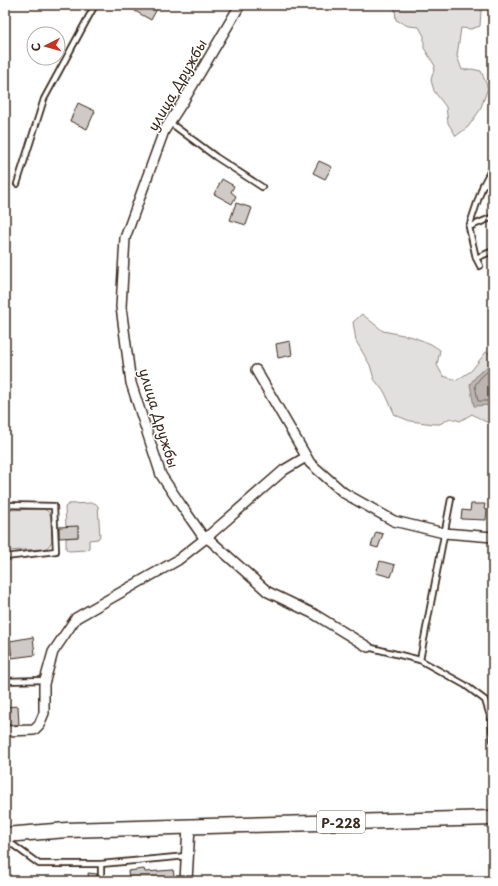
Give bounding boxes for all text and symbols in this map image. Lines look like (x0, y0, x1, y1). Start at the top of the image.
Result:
north arrow (26, 26, 66, 66)
street label: улица Дружбы (142, 35, 212, 135)
text: С (27, 42, 44, 52)
street label: улица Дружбы (134, 366, 184, 470)
road number: Р-228 (317, 811, 365, 833)

